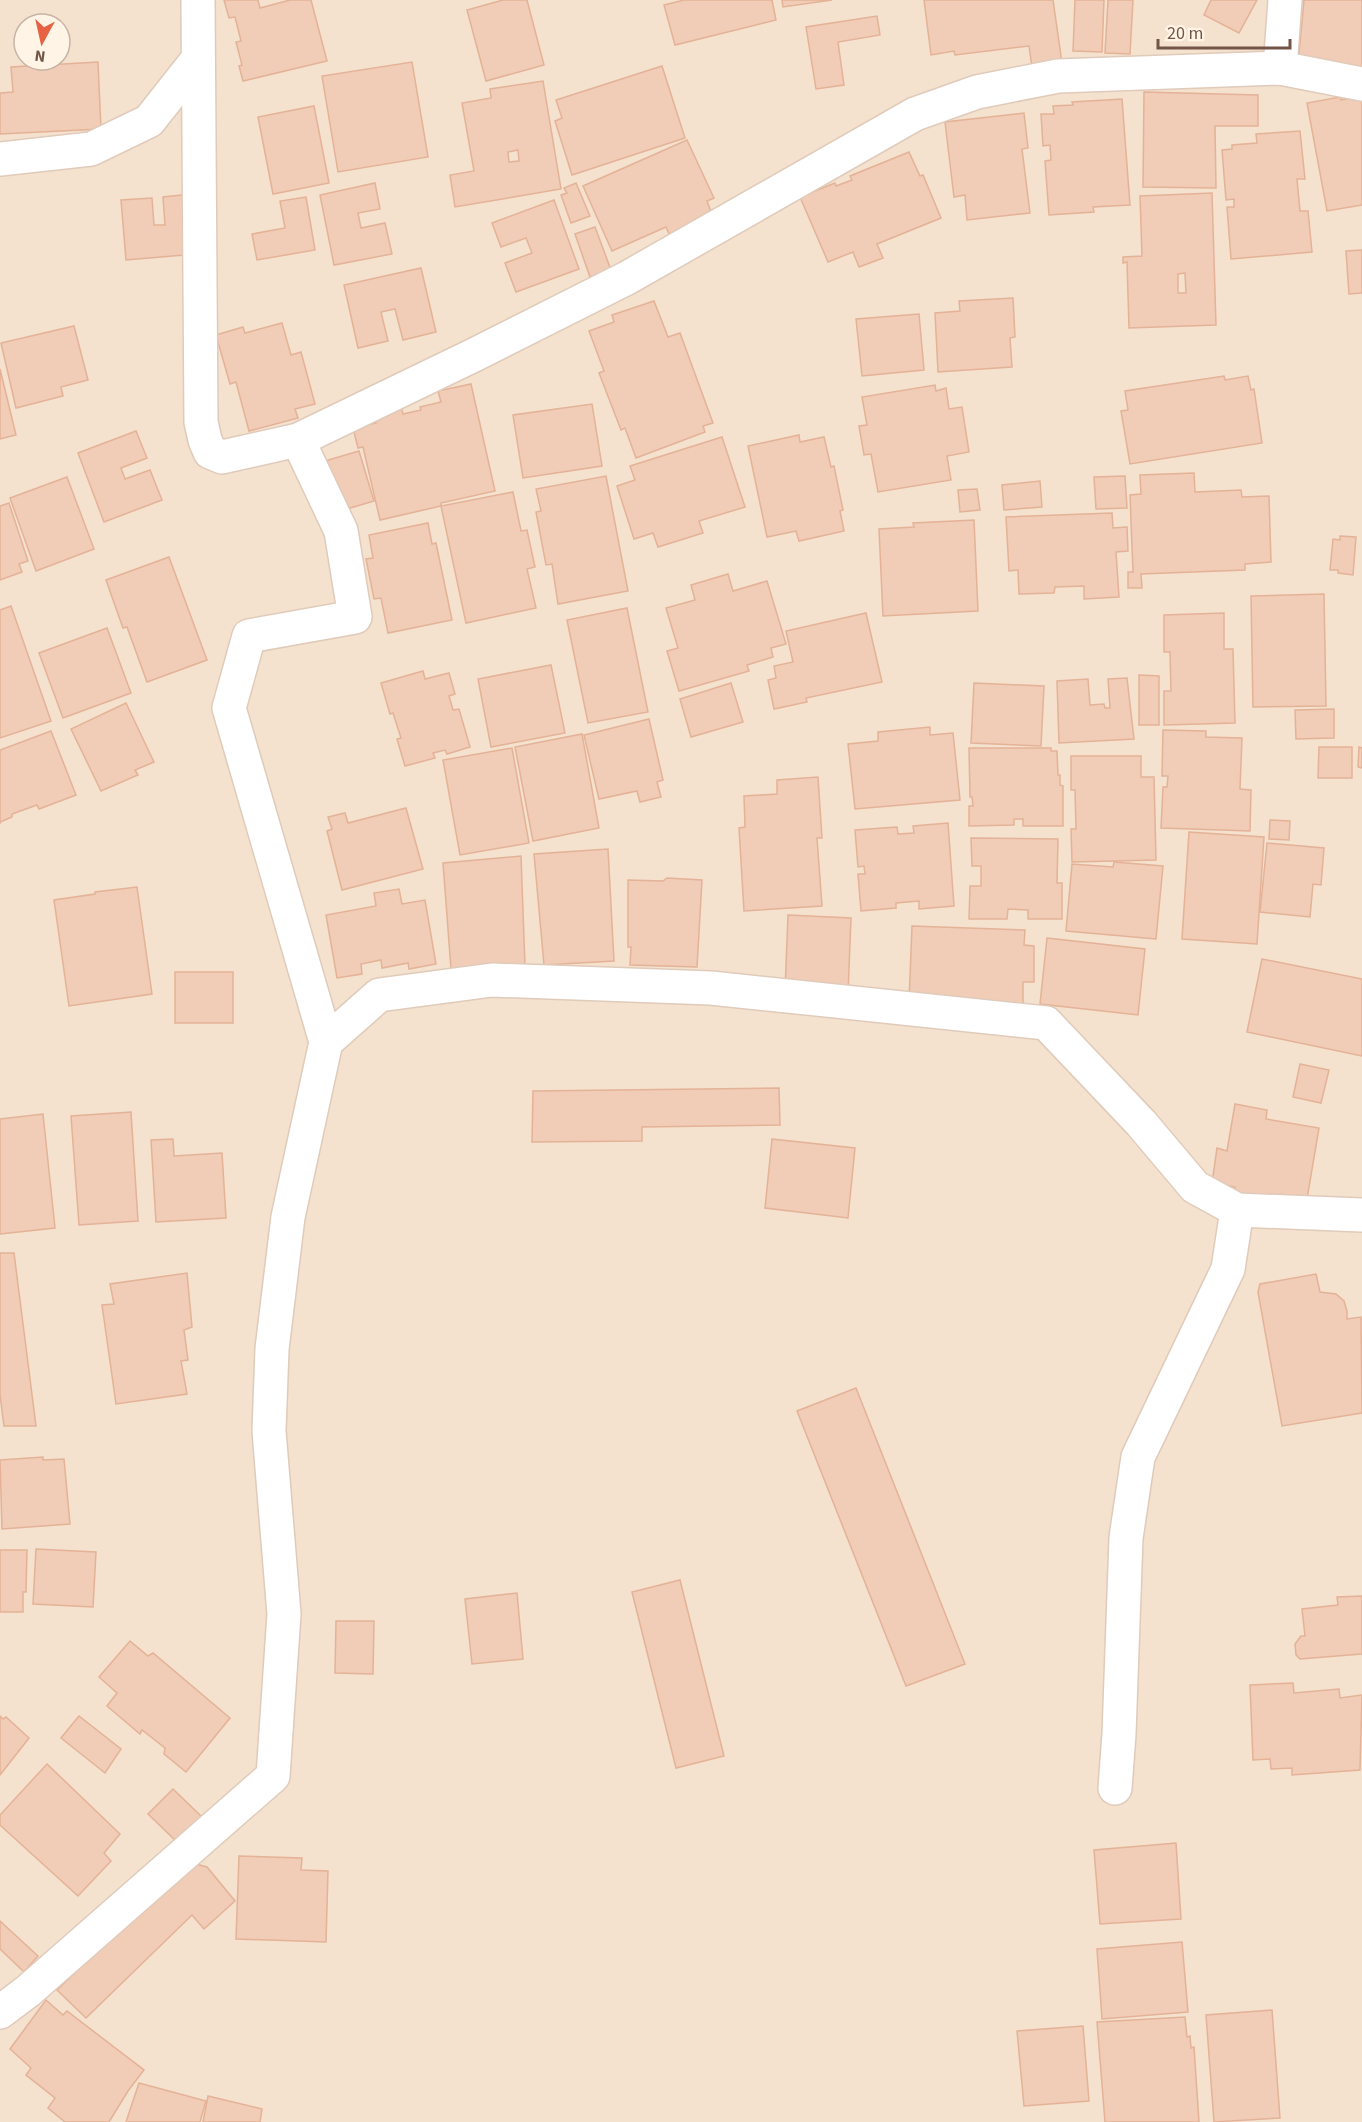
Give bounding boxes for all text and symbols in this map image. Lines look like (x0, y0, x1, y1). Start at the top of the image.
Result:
north arrow (12, 12, 72, 72)
scale bar (1158, 12, 1290, 50)
text: 20 m (1167, 21, 1203, 46)
text: N (33, 44, 47, 67)

